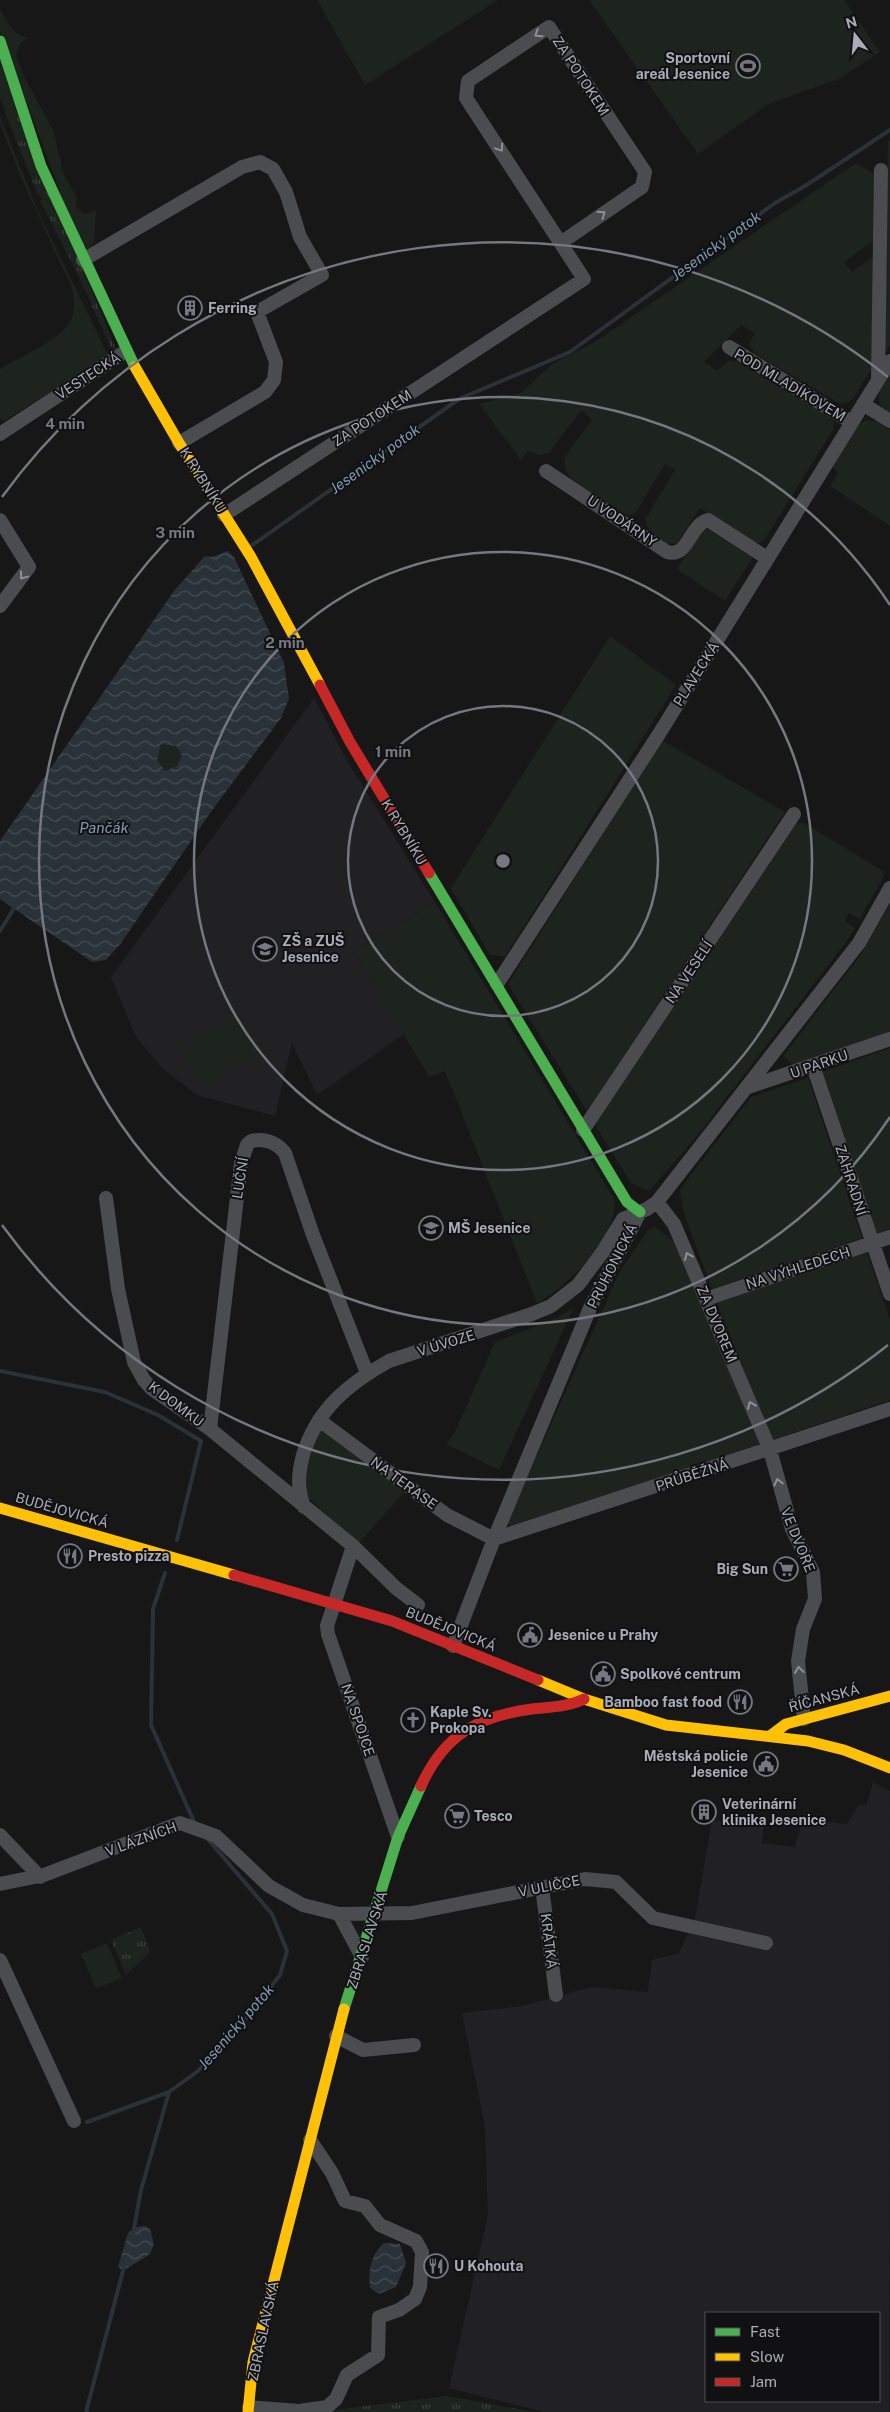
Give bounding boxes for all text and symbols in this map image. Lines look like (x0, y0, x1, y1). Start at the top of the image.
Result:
north arrow (830, 10, 880, 60)
text: N (844, 13, 859, 32)
one-way arrow (535, 28, 544, 37)
street label: ZA POTOKEM (550, 34, 612, 118)
place label: Sportovní areál Jesenice (636, 50, 731, 82)
sports icon: Sportovní areál Jesenice (735, 53, 761, 79)
one-way arrow (493, 143, 503, 152)
water label: Jesenický potok (668, 207, 765, 284)
one-way arrow (596, 211, 606, 220)
building icon: Ferring (177, 295, 203, 321)
place label: Ferring (208, 300, 257, 316)
street label: POD MLADÍKOVEM (732, 345, 849, 425)
street label: VESTECKÁ (52, 348, 123, 403)
street label: ZA POTOKEM (330, 387, 414, 449)
text: 4 min (45, 415, 85, 432)
water label: Jesenický potok (327, 420, 424, 497)
street label: K RYBNÍKU (177, 444, 230, 516)
street label: U VODÁRNY (584, 491, 661, 550)
text: 3 min (155, 524, 195, 541)
one-way arrow (20, 570, 28, 579)
text: 2 min (265, 634, 305, 651)
street label: PLAVECKÁ (669, 638, 722, 709)
text: 1 min (375, 743, 411, 760)
street label: K RYBNÍKU (378, 796, 431, 868)
water label: Pančák (79, 819, 130, 836)
centre of rings (494, 852, 512, 870)
place label: ZŠ a ZUŠ Jesenice (282, 932, 345, 965)
school or university icon: ZŠ a ZUŠ Jesenice (252, 936, 278, 962)
street label: NA VESELÍ (661, 936, 716, 1006)
street label: U PARKU (788, 1047, 850, 1081)
street label: ZAHRADNÍ (832, 1142, 871, 1218)
street label: LUČNÍ (228, 1155, 251, 1200)
school or university icon: MŠ Jesenice (418, 1215, 444, 1241)
place label: MŠ Jesenice (448, 1219, 531, 1236)
street label: PRŮHONICKÁ (582, 1220, 640, 1311)
street label: NA VÝHLEDECH (744, 1243, 852, 1292)
one-way arrow (683, 1252, 693, 1260)
street label: ZA DVOREM (694, 1283, 740, 1365)
street label: V ÚVOZE (415, 1325, 477, 1359)
street label: K DOMKU (145, 1378, 207, 1430)
one-way arrow (747, 1401, 758, 1410)
street label: NA TERASE (368, 1454, 440, 1512)
street label: PRŮBĚŽNÁ (653, 1454, 730, 1494)
one-way arrow (773, 1478, 784, 1487)
street label: BUDĚJOVICKÁ (14, 1488, 111, 1531)
street label: VE DVOŘE (778, 1505, 819, 1575)
restaurant icon: Presto pizza (57, 1543, 83, 1569)
place label: Presto pizza (88, 1548, 170, 1564)
supermarket icon: Big Sun (773, 1556, 799, 1582)
place label: Big Sun (716, 1561, 768, 1577)
street label: BUDĚJOVICKÁ (403, 1603, 499, 1654)
public building icon: Jesenice u Prahy (517, 1622, 543, 1648)
place label: Jesenice u Prahy (548, 1627, 658, 1643)
public building icon: Spolkové centrum (590, 1661, 616, 1687)
place label: Spolkové centrum (620, 1666, 741, 1682)
one-way arrow (794, 1666, 805, 1674)
street label: ŘÍČANSKÁ (787, 1680, 861, 1715)
street label: NA SPOJCE (338, 1681, 378, 1759)
restaurant icon: Bamboo fast food (727, 1689, 753, 1715)
place label: Bamboo fast food (604, 1694, 722, 1710)
place label: Kaple Sv. Prokopa (430, 1704, 492, 1736)
church icon: Kaple Sv. Prokopa (400, 1707, 426, 1733)
place label: Městská policie Jesenice (644, 1748, 748, 1780)
public building icon: Městská policie Jesenice (753, 1751, 779, 1777)
place label: Veterinární klinika Jesenice (722, 1796, 826, 1828)
building icon: Veterinární klinika Jesenice (691, 1799, 717, 1825)
supermarket icon: Tesco (444, 1803, 470, 1829)
place label: Tesco (474, 1808, 513, 1824)
street label: V LÁZNÍCH (103, 1818, 179, 1859)
street label: V ULIČCE (517, 1871, 581, 1900)
street label: ZBRASLAVSKÁ (343, 1889, 390, 1991)
street label: KRÁTKÁ (538, 1912, 561, 1970)
water label: Jesenický potok (194, 1980, 278, 2073)
restaurant icon: U Kohouta (423, 2253, 449, 2279)
place label: U Kohouta (454, 2258, 523, 2274)
street label: ZBRASLAVSKÁ (244, 2279, 281, 2382)
legend (705, 2312, 880, 2402)
text: Fast (750, 2323, 780, 2340)
text: Slow (750, 2348, 785, 2365)
text: Jam (750, 2373, 777, 2390)

